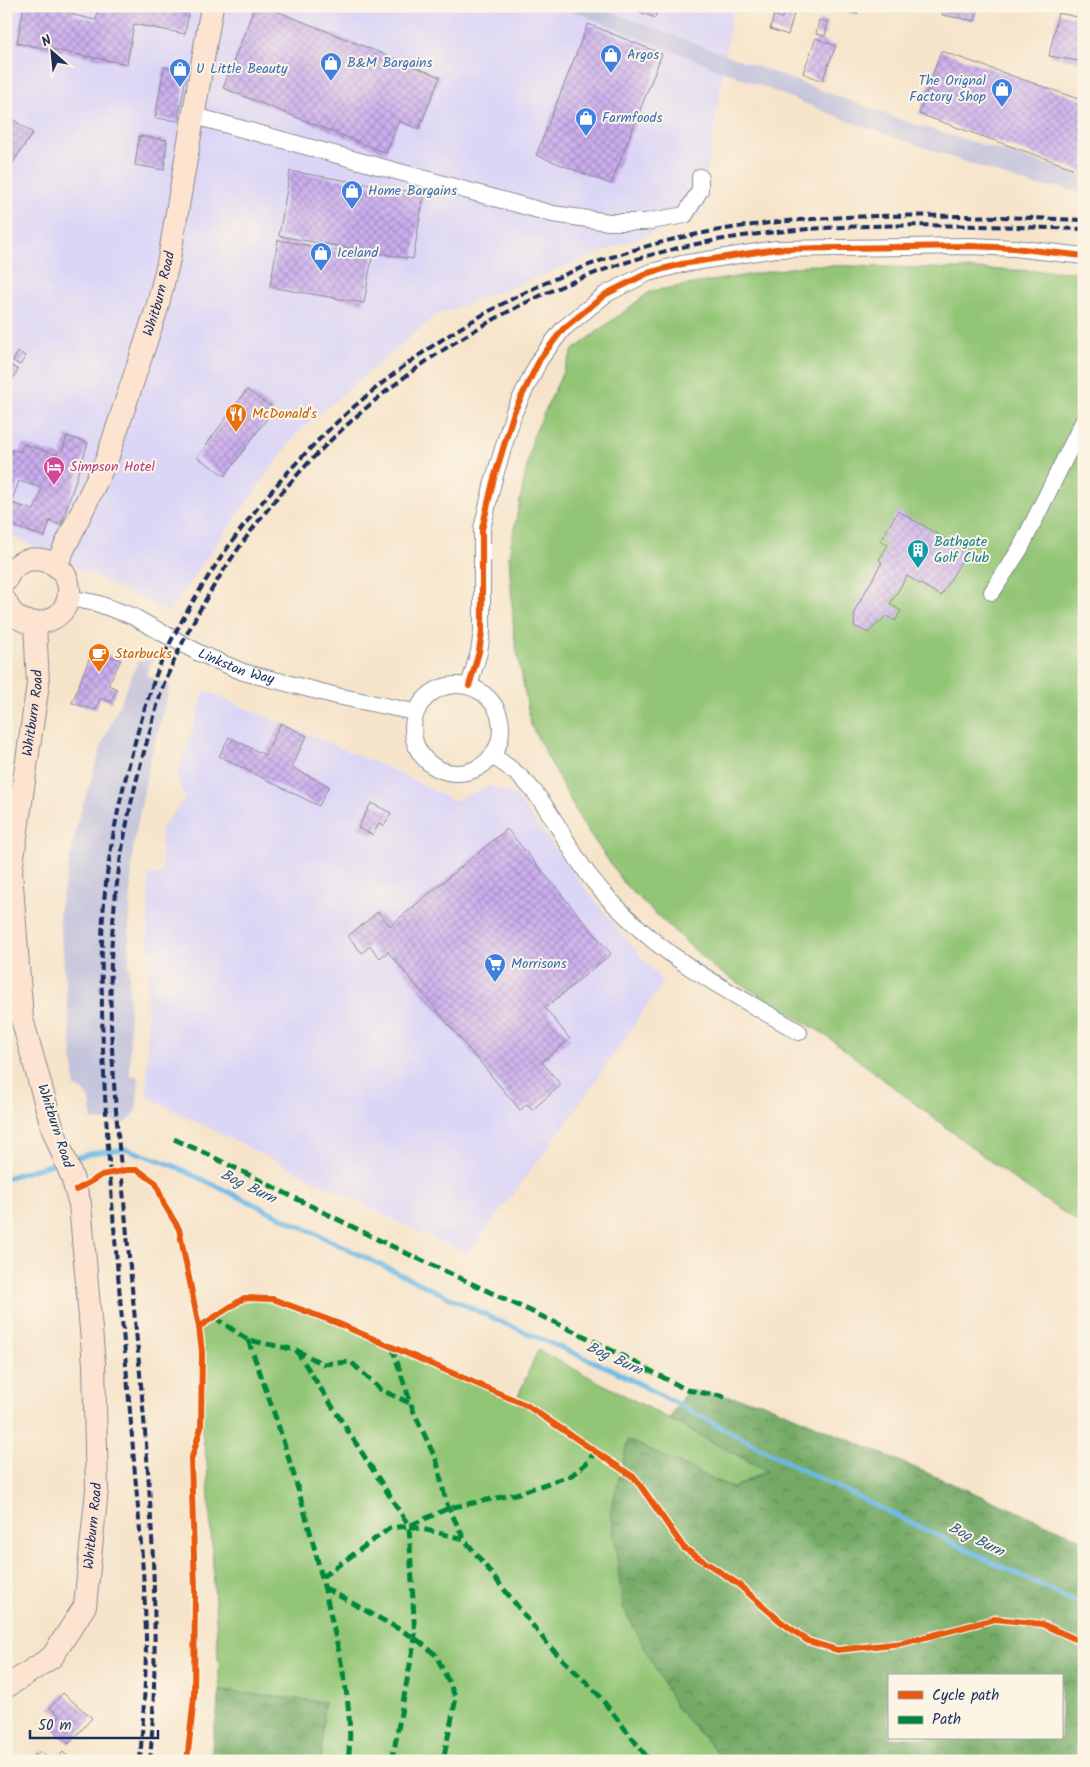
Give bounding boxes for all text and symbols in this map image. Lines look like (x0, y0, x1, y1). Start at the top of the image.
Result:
north arrow (28, 28, 78, 78)
text: N (38, 29, 56, 53)
shop icon: Argos (599, 43, 623, 74)
place label: Argos (627, 44, 659, 66)
shop icon: B&M Bargains (319, 51, 343, 82)
place label: B&M Bargains (347, 52, 433, 74)
shop icon: U Little Beauty (168, 57, 192, 88)
place label: U Little Beauty (196, 58, 288, 80)
place label: The Orignal Factory Shop (909, 70, 987, 108)
shop icon: The Orignal Factory Shop (990, 77, 1014, 108)
shop icon: Farmfoods (574, 106, 598, 137)
place label: Farmfoods (602, 107, 663, 129)
shop icon: Home Bargains (340, 179, 364, 210)
place label: Home Bargains (368, 180, 457, 202)
shop icon: Iceland (309, 241, 333, 272)
place label: Iceland (337, 242, 379, 264)
street label: Whitburn Road (137, 249, 181, 339)
restaurant icon: McDonald's (224, 402, 248, 433)
place label: McDonald's (252, 403, 317, 425)
hotel icon: Simpson Hotel (42, 455, 66, 486)
place label: Simpson Hotel (70, 456, 155, 478)
place label: Bathgate Golf Club (934, 531, 990, 569)
building icon: Bathgate Golf Club (906, 538, 930, 569)
cafe icon: Starbucks (87, 642, 111, 673)
place label: Starbucks (115, 643, 172, 665)
street label: Linkston Way (194, 643, 277, 691)
street label: Whitburn Road (17, 668, 49, 758)
supermarket icon: Morrisons (483, 952, 507, 983)
place label: Morrisons (511, 953, 567, 975)
street label: Whitburn Road (31, 1081, 79, 1172)
water label: Bog Burn (216, 1163, 281, 1211)
water label: Bog Burn (582, 1336, 647, 1383)
street label: Whitburn Road (78, 1481, 108, 1571)
water label: Bog Burn (944, 1516, 1009, 1564)
legend (888, 1674, 1062, 1740)
text: Cycle path (932, 1684, 999, 1708)
scale bar (30, 1707, 158, 1739)
text: Path (932, 1708, 961, 1732)
text: 50 m (38, 1714, 72, 1738)

